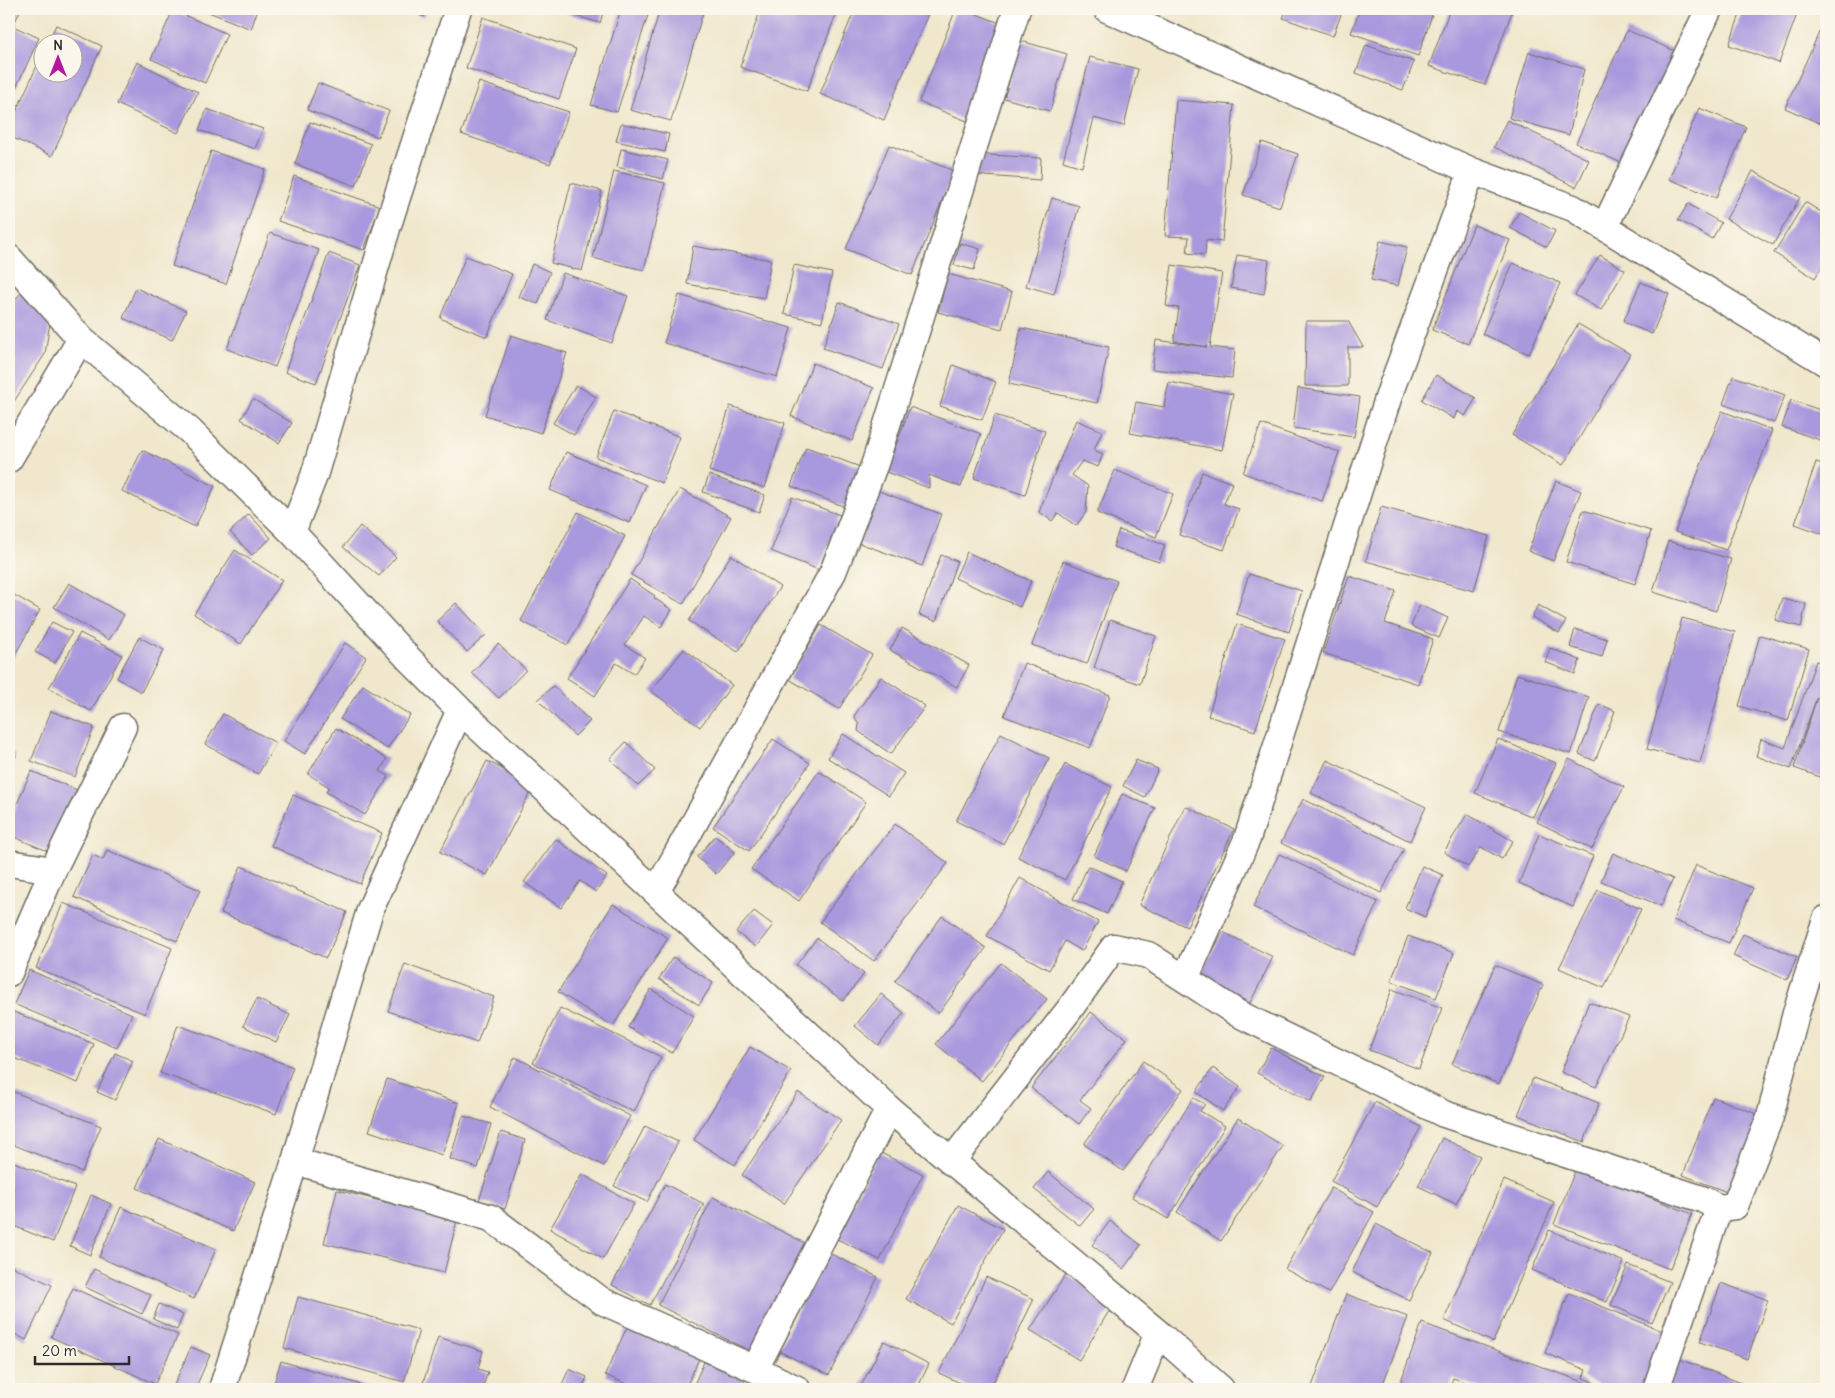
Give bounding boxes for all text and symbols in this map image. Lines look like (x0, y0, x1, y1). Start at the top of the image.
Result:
north arrow (32, 32, 82, 82)
text: N (53, 36, 63, 54)
scale bar (35, 1333, 129, 1365)
text: 20 m (42, 1341, 77, 1360)

